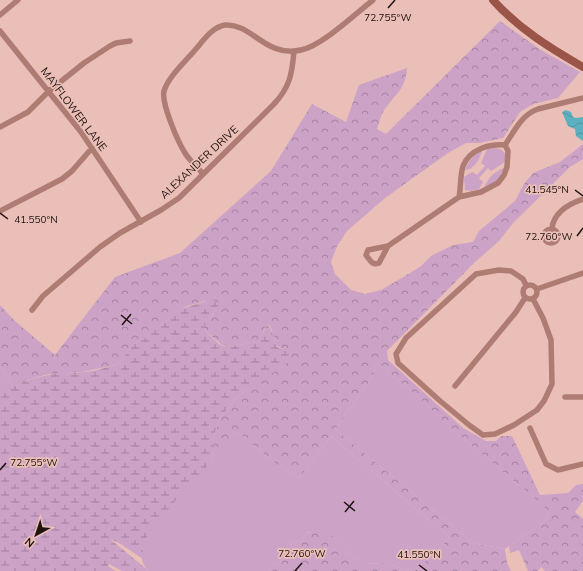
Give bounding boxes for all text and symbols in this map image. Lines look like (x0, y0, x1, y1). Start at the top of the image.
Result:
text: 72.755°W (364, 11, 412, 24)
street label: MAYFLOWER LANE (38, 64, 110, 154)
street label: ALEXANDER DRIVE (157, 122, 241, 202)
text: 41.545°N (525, 183, 569, 196)
text: 41.550°N (14, 213, 58, 226)
text: 72.760°W (525, 230, 573, 243)
text: 72.755°W (10, 456, 58, 469)
north arrow (16, 515, 56, 555)
text: N (22, 535, 37, 551)
text: 72.760°W (278, 547, 326, 560)
text: 41.550°N (397, 548, 441, 561)

